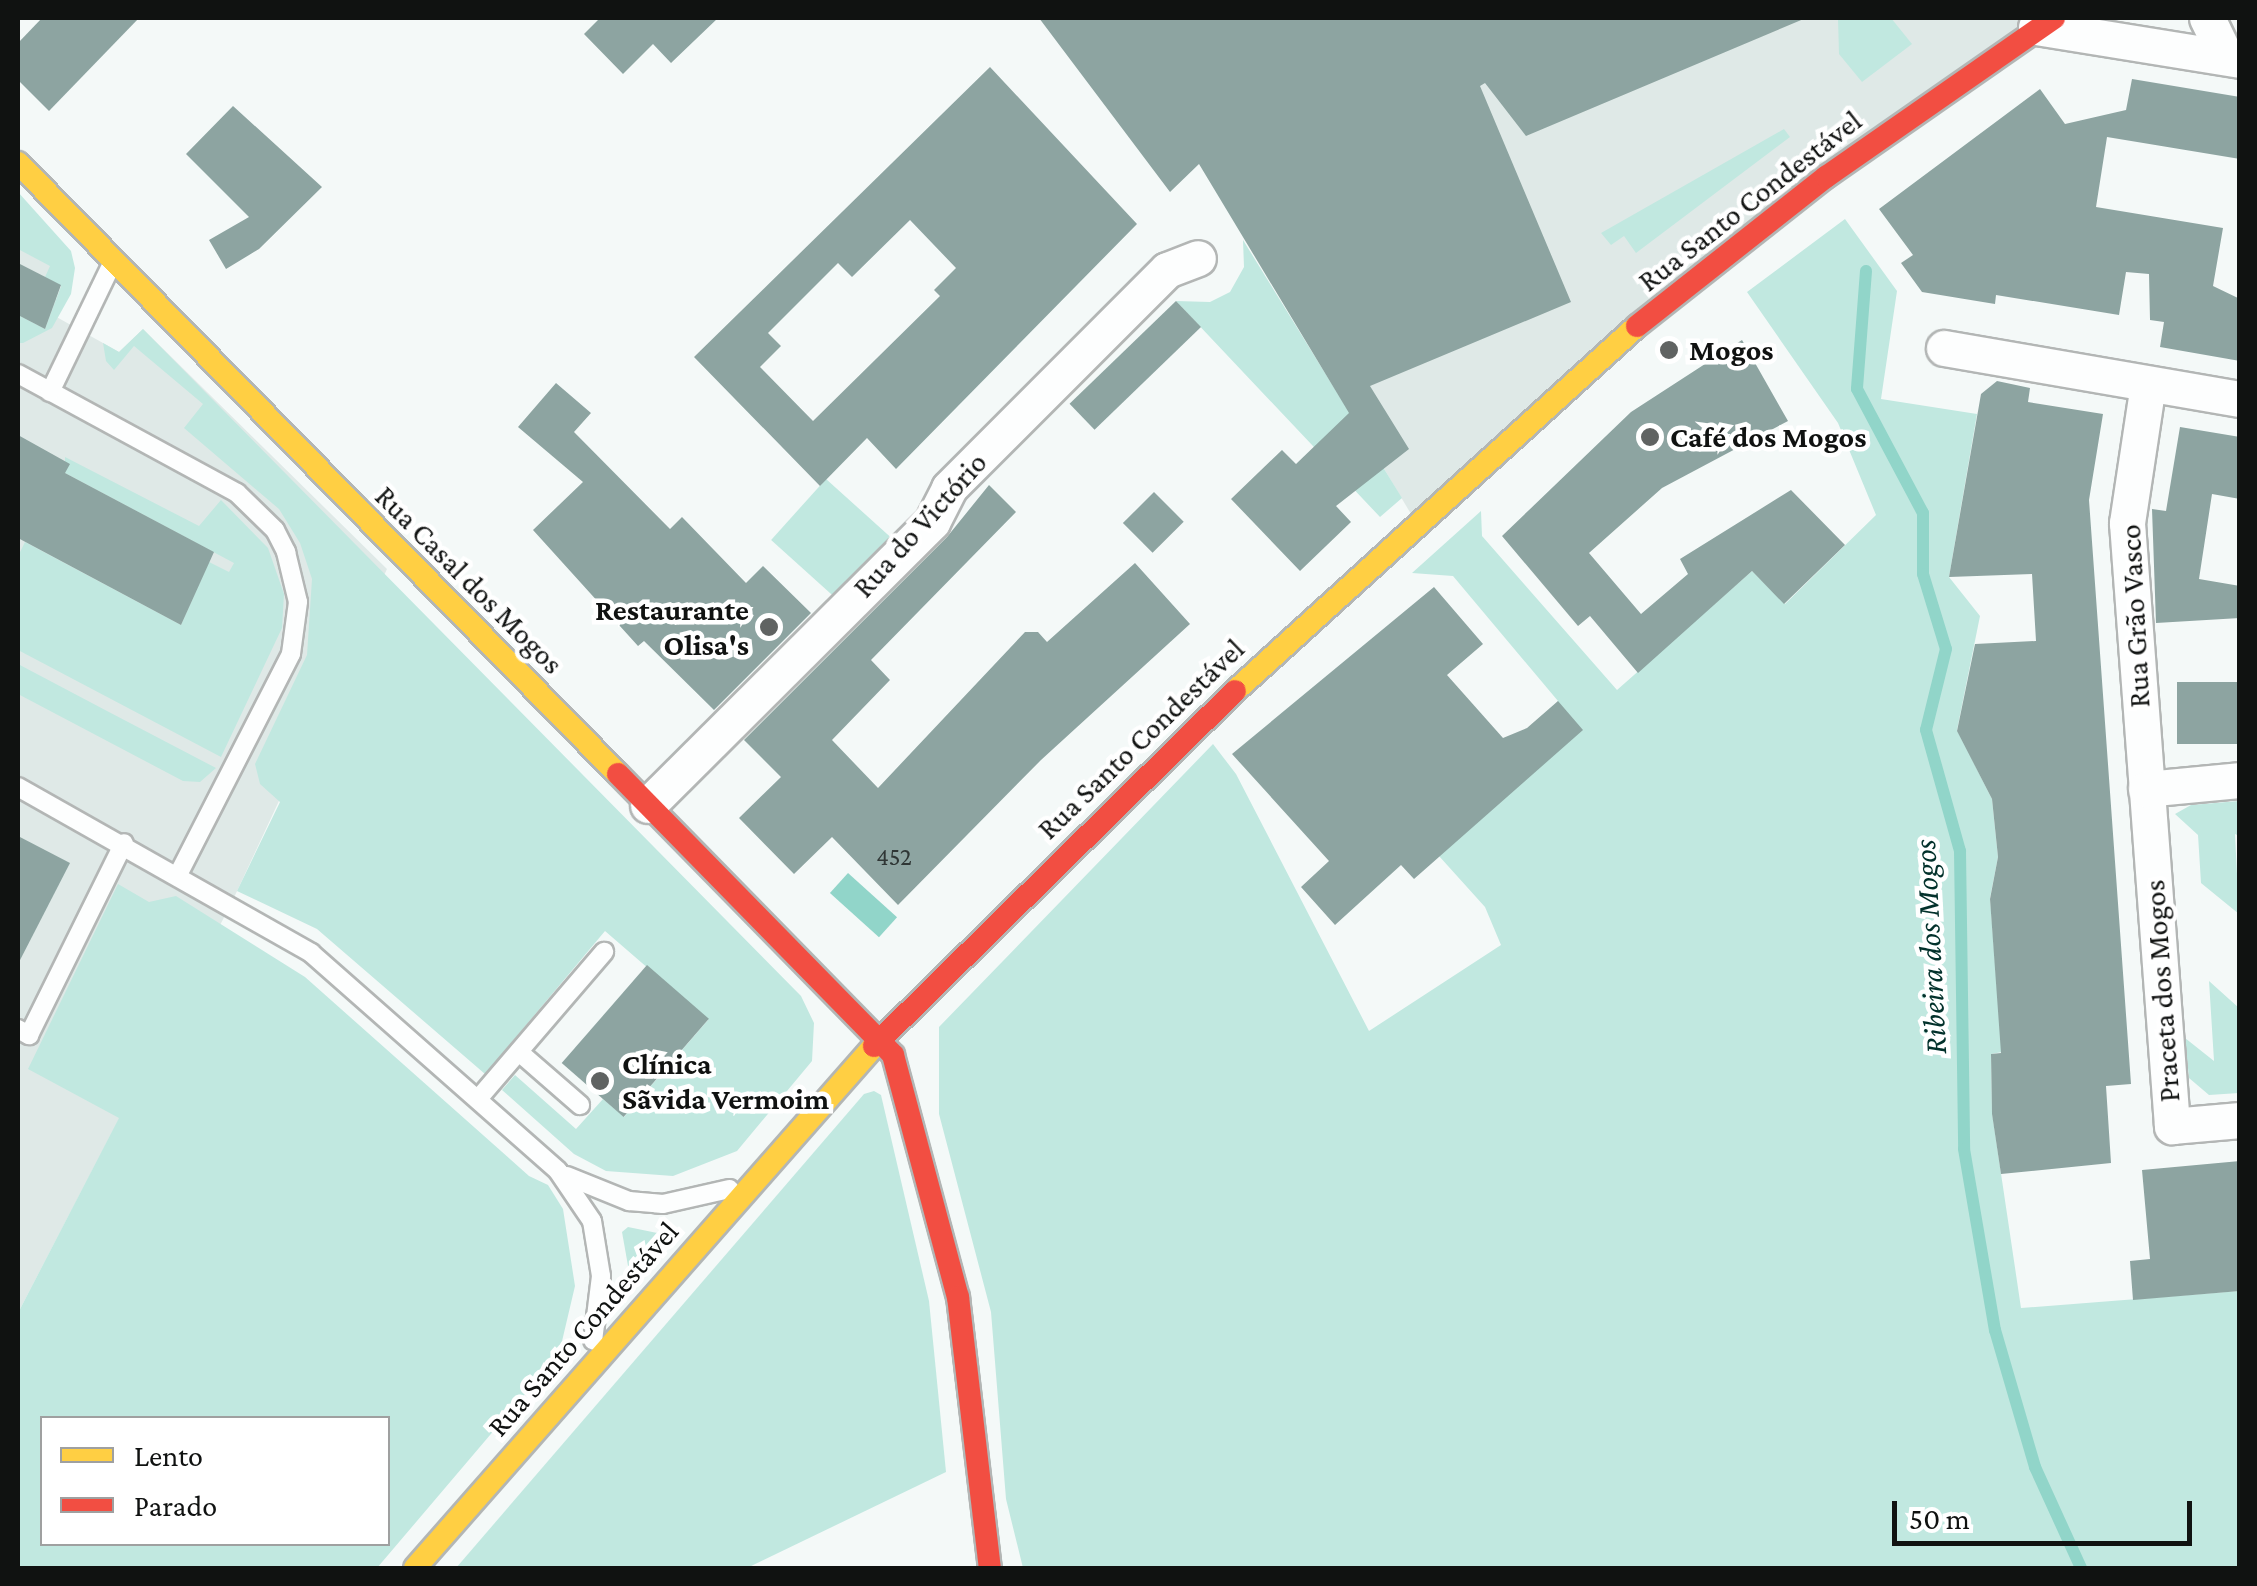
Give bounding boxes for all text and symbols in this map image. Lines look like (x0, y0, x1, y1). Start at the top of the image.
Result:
street label: Rua Santo Condestável (1631, 103, 1869, 299)
place label: Mogos (1689, 332, 1774, 368)
marker: Mogos (1658, 339, 1680, 361)
place label: Café dos Mogos (1670, 419, 1866, 455)
marker: Café dos Mogos (1639, 426, 1661, 448)
street label: Rua do Victório (845, 445, 995, 605)
street label: Rua Casal dos Mogos (367, 478, 571, 682)
street label: Rua Grão Vasco (2112, 523, 2158, 709)
place label: Restaurante Olisa's (595, 592, 749, 662)
marker: Restaurante Olisa's (758, 616, 780, 638)
street label: Rua Santo Condestável (1030, 631, 1252, 847)
water label: Ribeira dos Mogos (1905, 839, 1955, 1055)
house number: 452 (876, 842, 912, 872)
street label: Praceta dos Mogos (2136, 879, 2188, 1103)
place label: Clínica Sãvida Vermoim (622, 1046, 829, 1116)
marker: Clínica Sãvida Vermoim (587, 1068, 613, 1094)
street label: Rua Santo Condestável (480, 1214, 686, 1444)
legend (40, 1416, 390, 1546)
text: Lento (134, 1439, 203, 1472)
scale bar (1897, 1481, 2197, 1543)
text: Parado (134, 1489, 217, 1522)
text: 50 m (1909, 1502, 1970, 1535)

